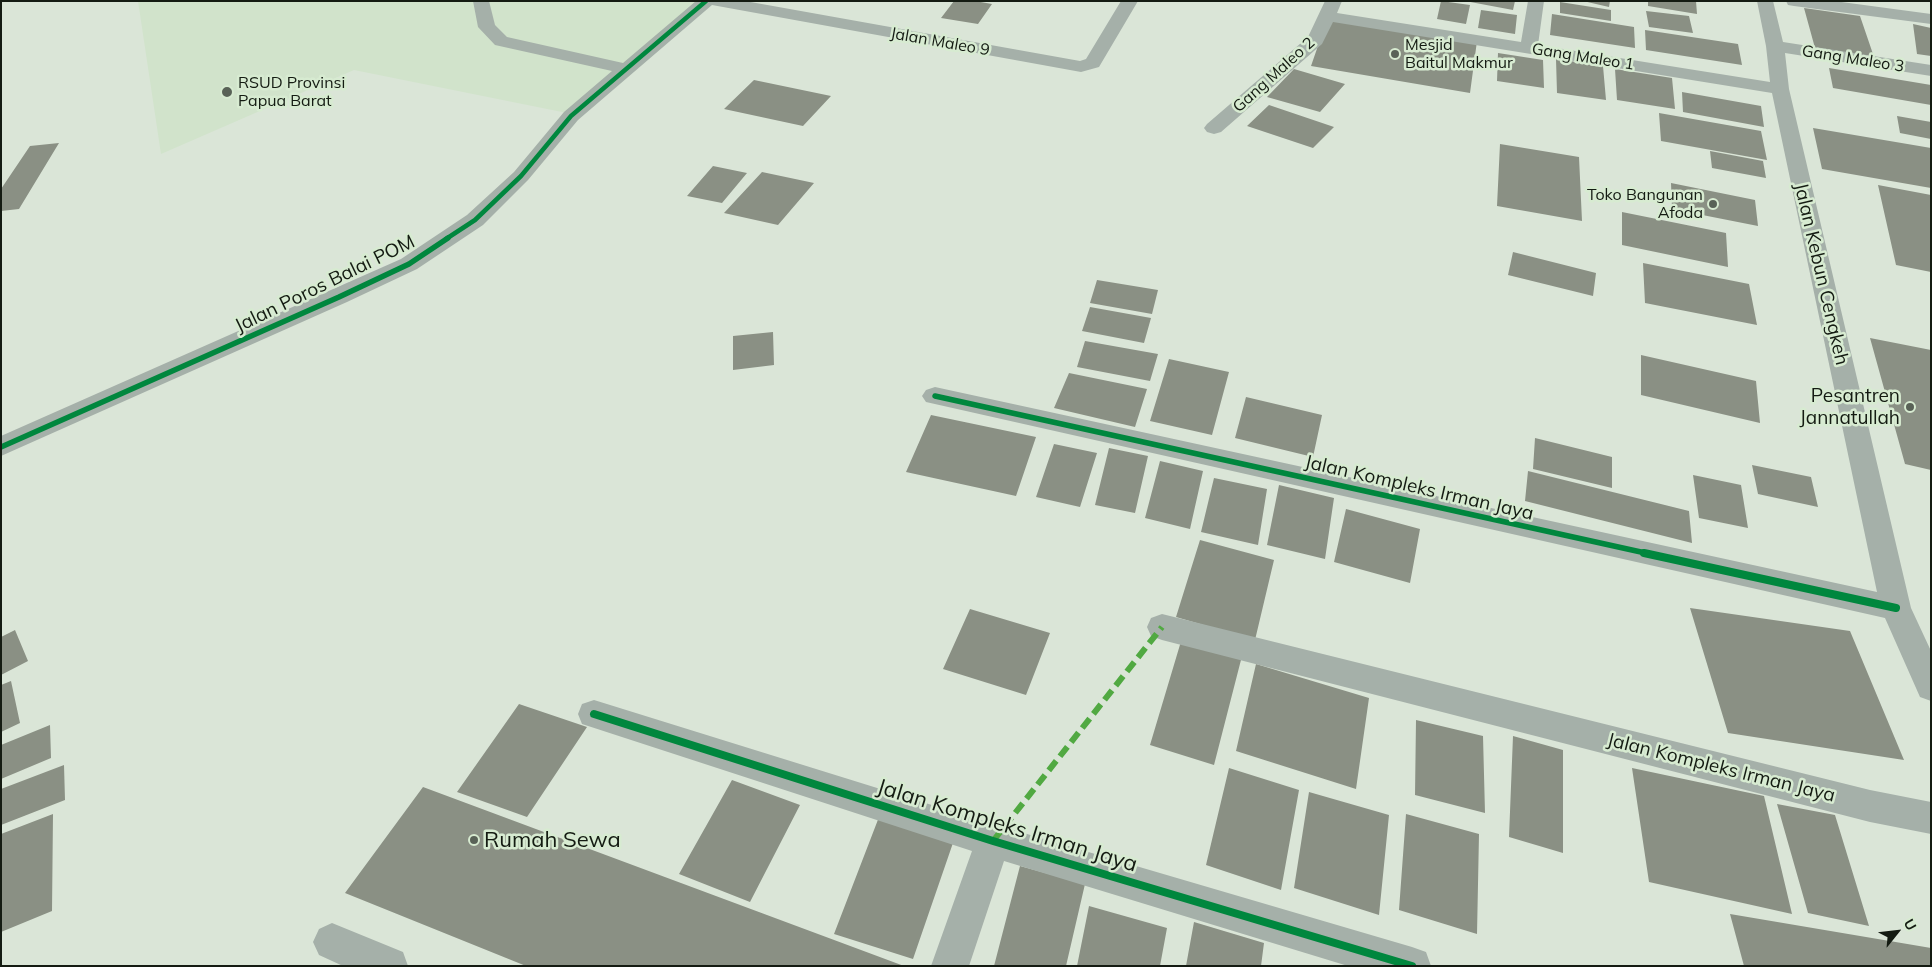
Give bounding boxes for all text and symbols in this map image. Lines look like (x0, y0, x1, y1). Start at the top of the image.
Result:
street label: Jalan Maleo 9 (889, 24, 991, 60)
street label: Gang Maleo 2 (1229, 33, 1319, 117)
place label: Mesjid Baitul Makmur (1405, 35, 1513, 73)
street label: Gang Maleo 1 (1531, 39, 1635, 75)
street label: Gang Maleo 3 (1801, 41, 1905, 77)
marker: Mesjid Baitul Makmur (1389, 48, 1401, 60)
place label: RSUD Provinsi Papua Barat (238, 73, 345, 111)
marker: RSUD Provinsi Papua Barat (220, 85, 234, 99)
street label: Jalan Kebun Cengkeh (1789, 181, 1853, 367)
place label: Toko Bangunan Afoda (1587, 185, 1703, 223)
marker: Toko Bangunan Afoda (1707, 198, 1719, 210)
street label: Jalan Poros Balai POM (231, 230, 419, 338)
place label: Pesantren Jannatullah (1799, 385, 1900, 429)
marker: Pesantren Jannatullah (1904, 401, 1916, 413)
street label: Jalan Kompleks Irman Jaya (1302, 451, 1536, 525)
street label: Jalan Kompleks Irman Jaya (1605, 729, 1837, 807)
street label: Jalan Kompleks Irman Jaya (874, 774, 1140, 878)
place label: Rumah Sewa (484, 827, 621, 853)
marker: Rumah Sewa (468, 834, 480, 846)
north arrow (1872, 907, 1922, 957)
text: U (1900, 916, 1921, 934)

